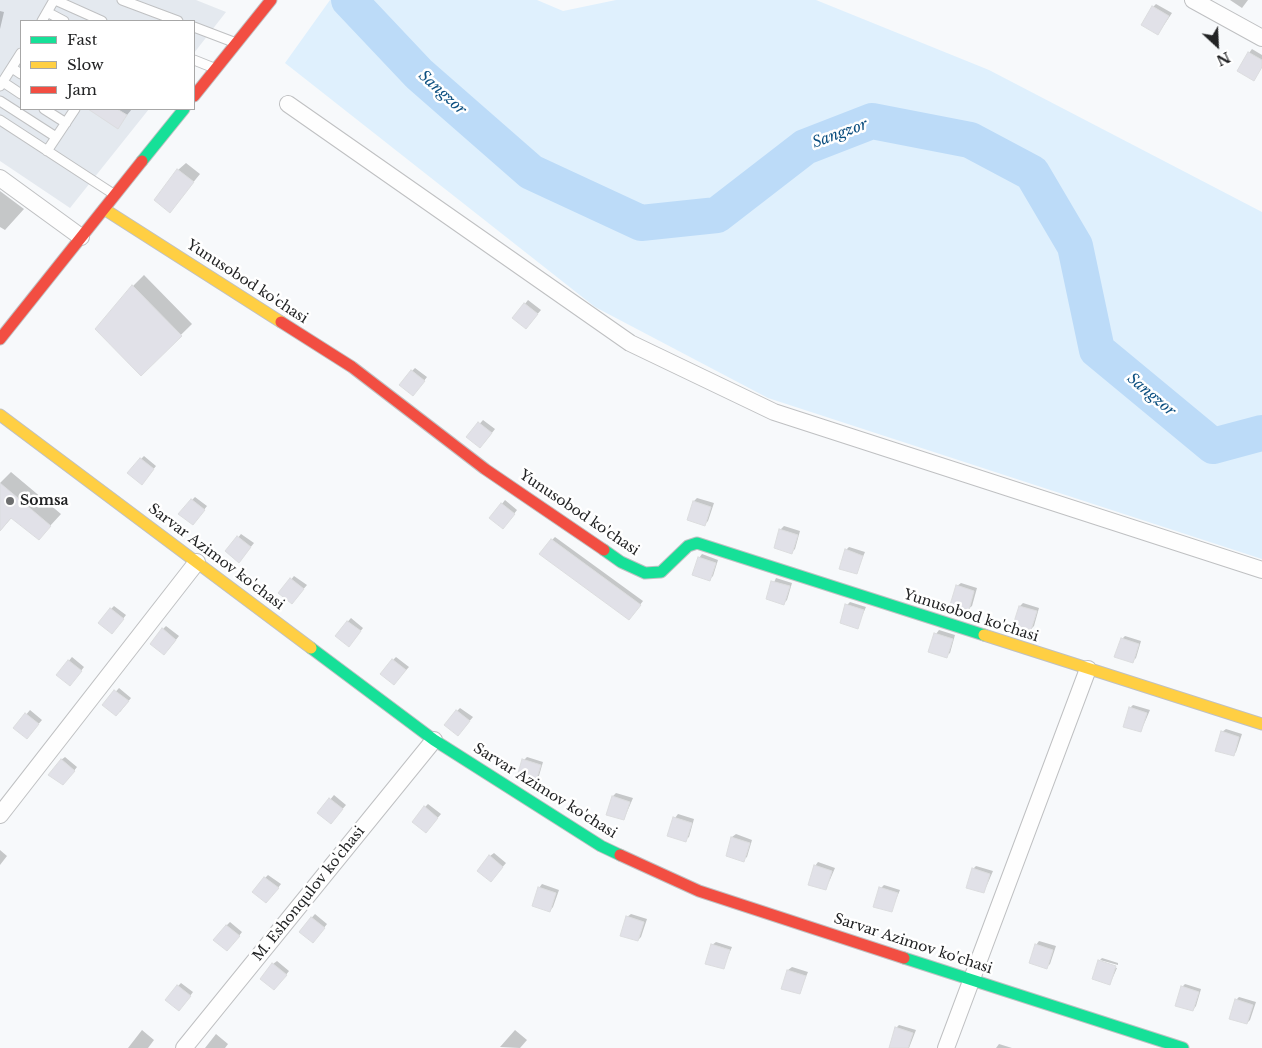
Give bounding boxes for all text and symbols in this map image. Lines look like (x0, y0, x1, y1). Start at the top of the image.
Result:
legend (20, 20, 195, 110)
north arrow (1192, 20, 1242, 70)
text: Fast (67, 30, 97, 49)
text: N (1214, 48, 1233, 70)
text: Slow (67, 55, 104, 74)
water label: Sangzor (415, 67, 469, 119)
text: Jam (67, 80, 97, 99)
water label: Sangzor (810, 116, 870, 152)
street label: Yunusobod ko'chasi (183, 237, 311, 327)
water label: Sangzor (1123, 370, 1179, 420)
street label: Yunusobod ko'chasi (516, 467, 642, 559)
place label: Somsa (20, 493, 69, 509)
marker: Somsa (4, 495, 16, 507)
street label: Sarvar Azimov ko'chasi (145, 500, 287, 614)
street label: Yunusobod ko'chasi (901, 586, 1041, 646)
street label: Sarvar Azimov ko'chasi (470, 740, 620, 842)
street label: M. Eshonqulov ko'chasi (250, 823, 368, 965)
street label: Sarvar Azimov ko'chasi (832, 910, 994, 978)

